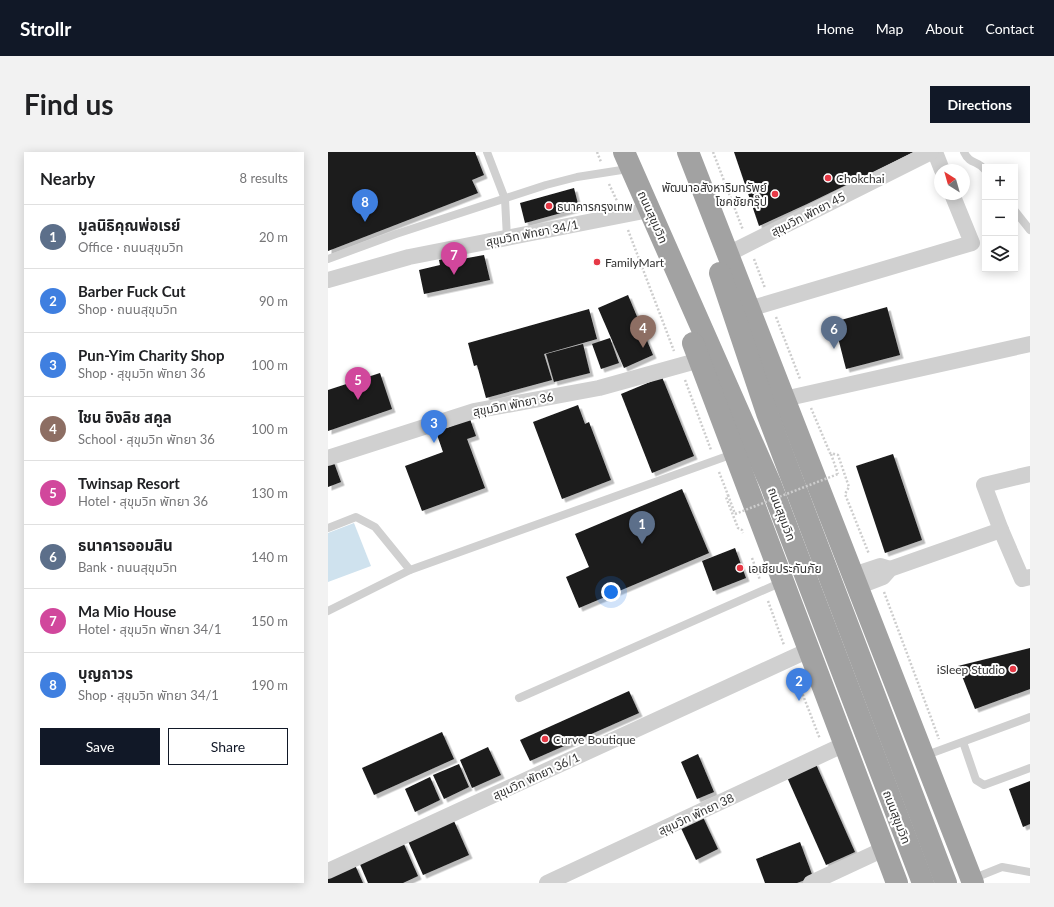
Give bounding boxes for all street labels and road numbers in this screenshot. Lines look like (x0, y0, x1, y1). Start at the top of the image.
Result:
street label: ถนนสุขุมวิท (635, 188, 671, 246)
street label: สุขุมวิท พัทยา 45 (768, 189, 848, 239)
street label: สุขุมวิท พัทยา 34/1 (484, 217, 580, 249)
street label: สุขุมวิท พัทยา 36 (471, 389, 555, 419)
street label: ถนนสุขุมวิท (765, 485, 799, 543)
street label: สุขุมวิท พัทยา 36/1 (490, 749, 582, 803)
street label: ถนนสุขุมวิท (880, 788, 914, 846)
street label: สุขุมวิท พัทยา 38 (656, 790, 736, 838)

